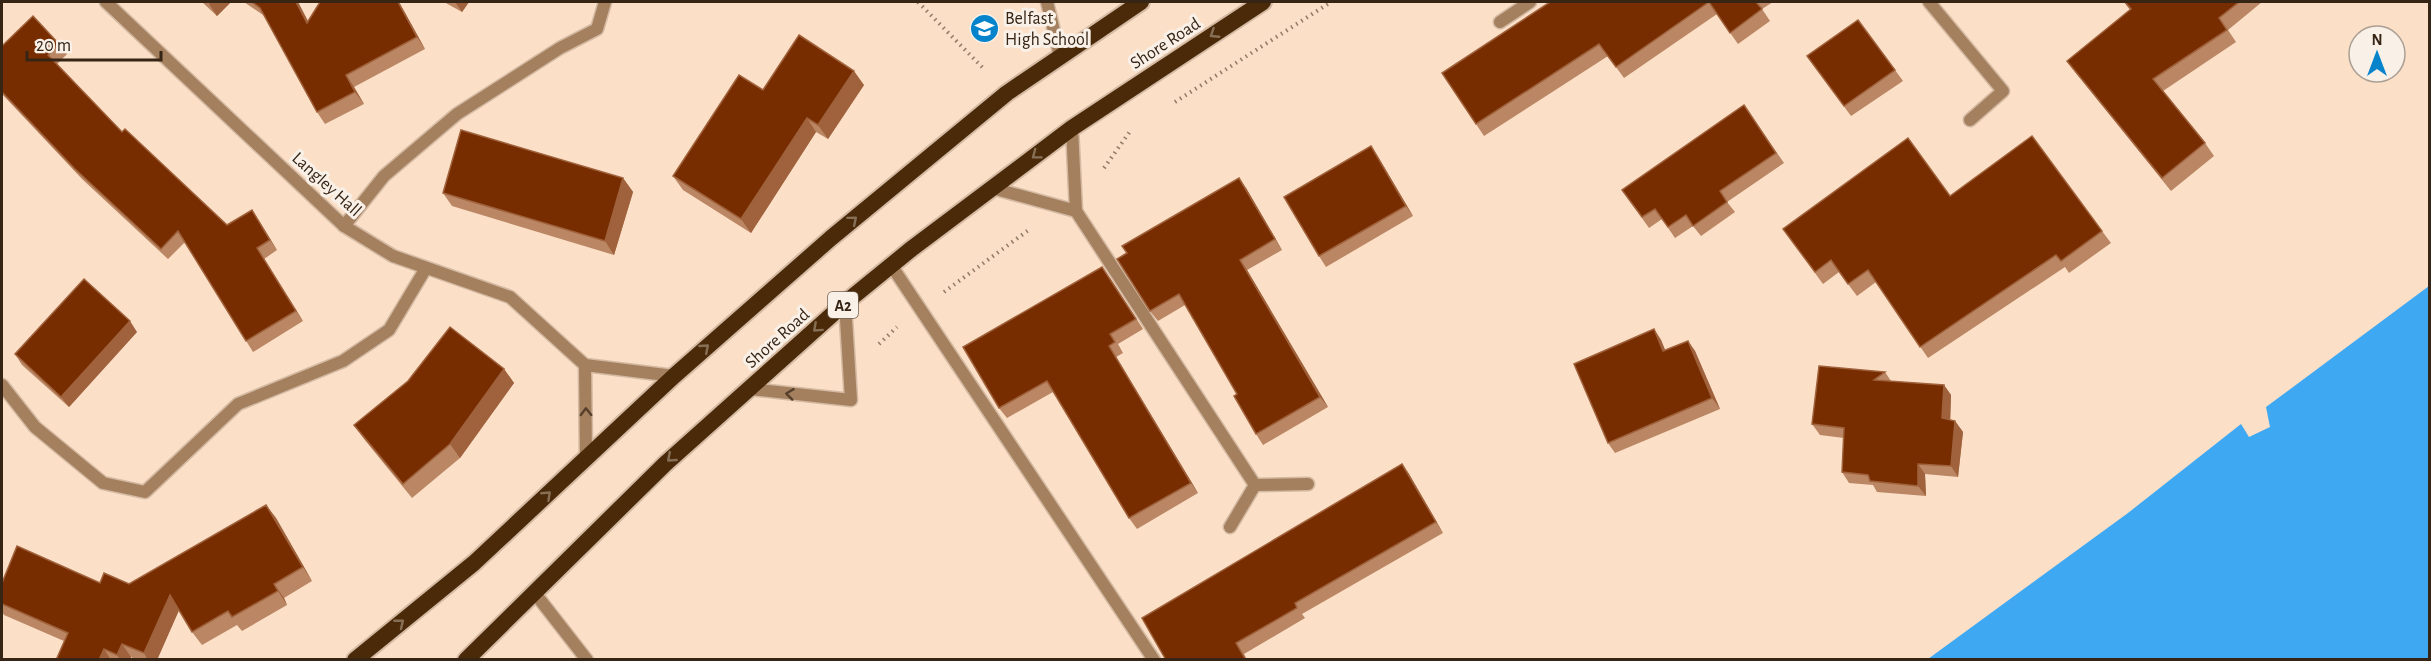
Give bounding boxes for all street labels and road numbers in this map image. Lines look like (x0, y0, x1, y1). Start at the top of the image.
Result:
street label: Shore Road (1127, 15, 1204, 73)
street label: Langley Hall (288, 149, 364, 220)
road number: A2 (828, 292, 858, 318)
street label: Shore Road (742, 306, 813, 372)

